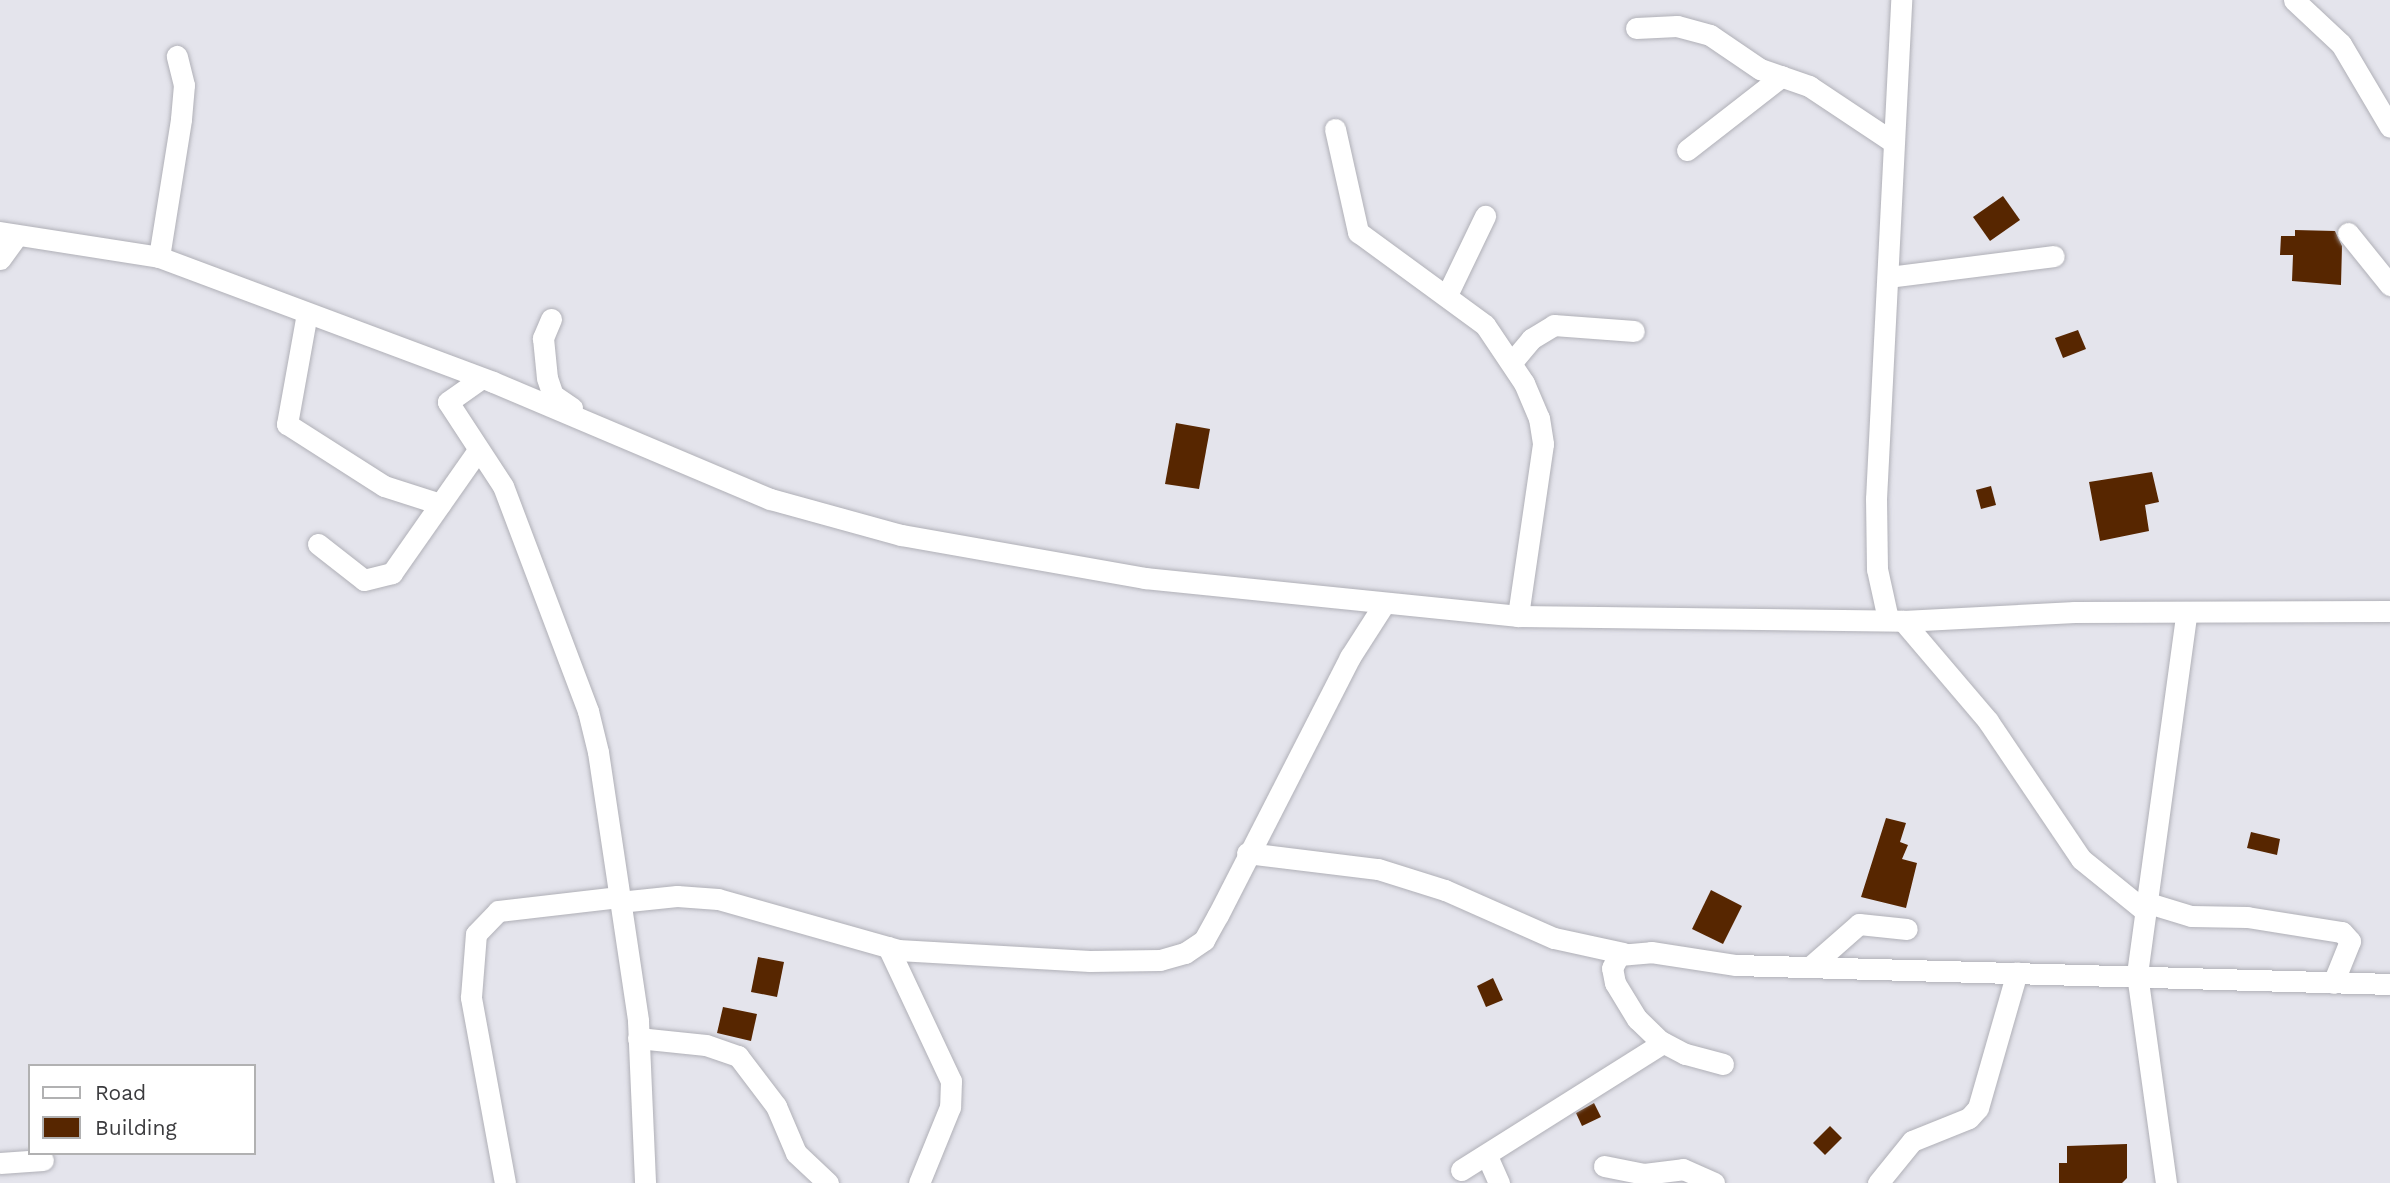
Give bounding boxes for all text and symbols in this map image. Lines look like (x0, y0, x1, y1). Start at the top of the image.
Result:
legend (28, 1064, 256, 1155)
text: Road (95, 1080, 146, 1105)
text: Building (95, 1115, 177, 1140)

